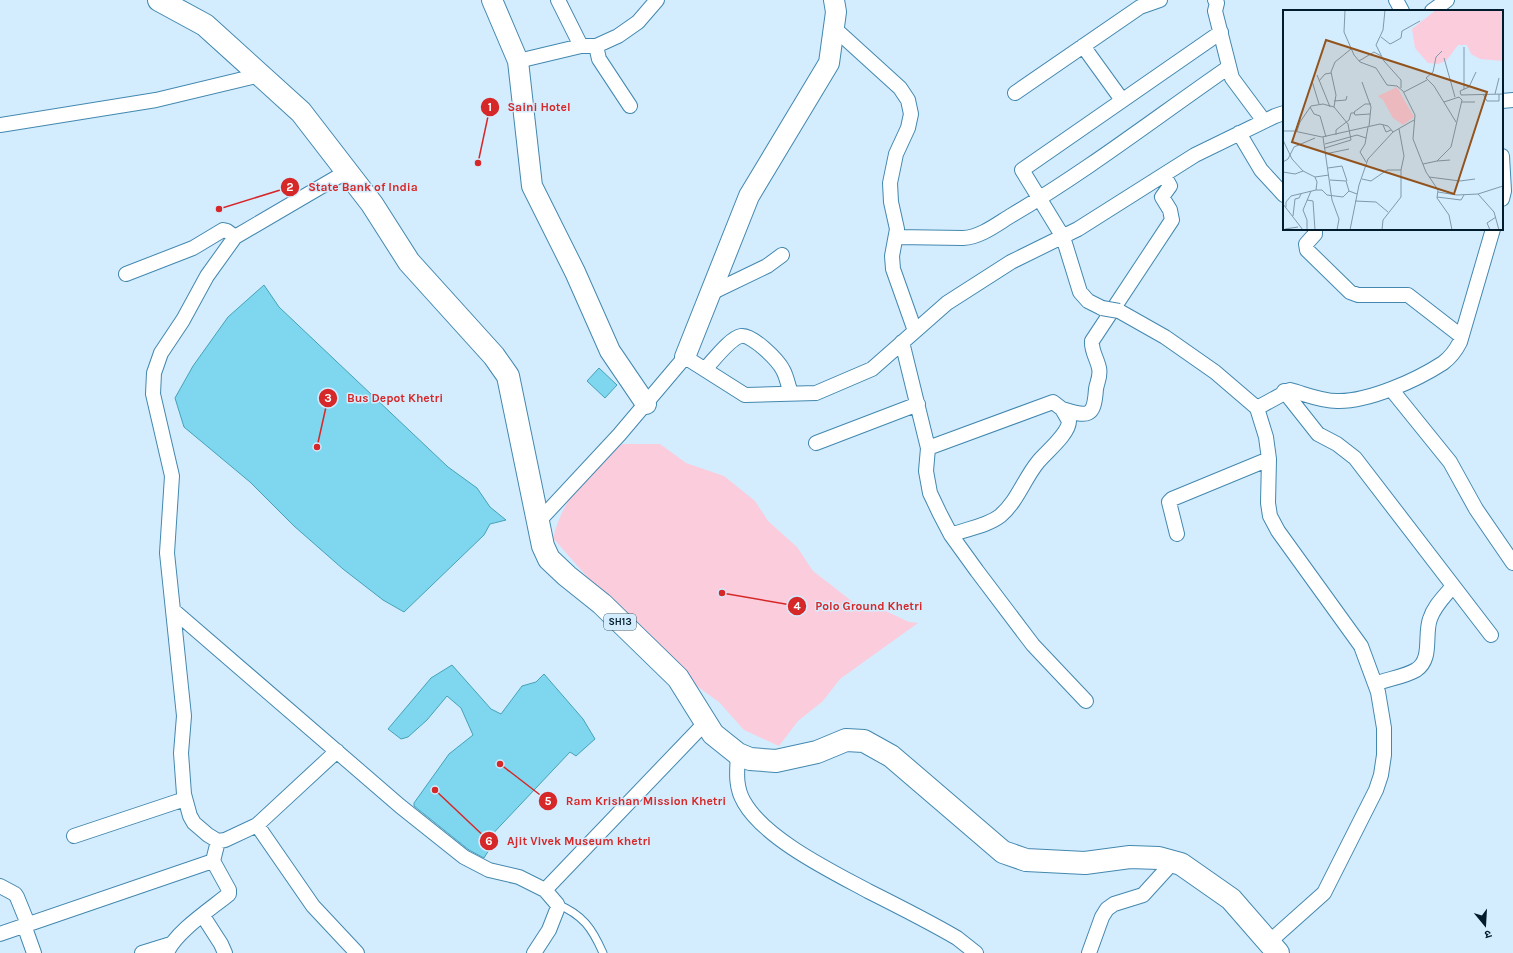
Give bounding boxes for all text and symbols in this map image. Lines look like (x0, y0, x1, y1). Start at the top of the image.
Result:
inset map (1283, 10, 1503, 230)
callout: Saini Hotel (480, 95, 579, 119)
text: 1 (488, 100, 492, 114)
text: Saini Hotel (507, 100, 571, 114)
callout: State Bank of India (280, 175, 425, 199)
text: 2 (286, 180, 294, 194)
text: State Bank of India (308, 180, 418, 194)
callout: Bus Depot Khetri (318, 386, 451, 410)
text: 3 (324, 391, 332, 405)
text: Bus Depot Khetri (347, 391, 443, 405)
callout: Polo Ground Khetri (787, 594, 931, 618)
text: 4 (793, 599, 801, 613)
text: Polo Ground Khetri (815, 599, 923, 613)
road number: SH13 (604, 614, 636, 630)
callout: Ram Krishan Mission Khetri (538, 789, 734, 813)
text: 5 (545, 794, 552, 808)
text: Ram Krishan Mission Khetri (566, 794, 726, 808)
callout: Ajit Vivek Museum khetri (479, 829, 659, 853)
text: 6 (485, 834, 493, 848)
text: Ajit Vivek Museum khetri (507, 834, 651, 848)
north arrow (1465, 905, 1505, 945)
text: उ (1482, 927, 1493, 941)

